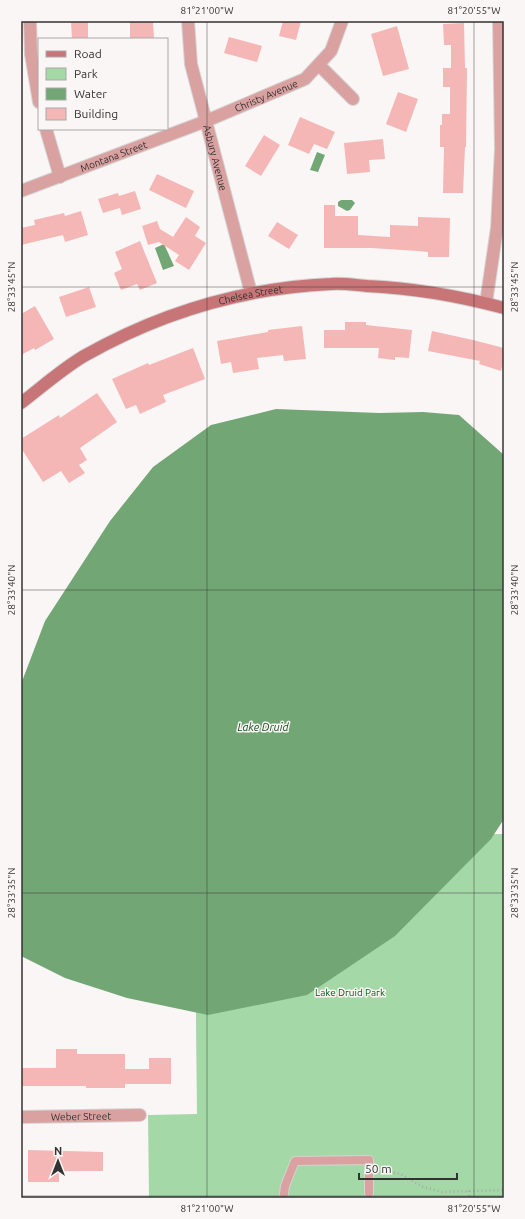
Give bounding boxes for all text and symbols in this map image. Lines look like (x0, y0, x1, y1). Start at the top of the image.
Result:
text: 81°21'00"W (181, 5, 233, 16)
text: 81°20'55"W (448, 5, 500, 16)
legend (38, 38, 168, 130)
text: Road (74, 47, 102, 60)
text: Park (74, 67, 98, 80)
street label: Christy Avenue (233, 77, 299, 114)
text: Water (74, 87, 107, 100)
text: Building (74, 107, 118, 120)
street label: Asbury Avenue (202, 124, 229, 192)
street label: Montana Street (79, 138, 149, 174)
text: 28°33'45"N (6, 262, 17, 312)
text: 28°33'45"N (509, 262, 520, 312)
street label: Chelsea Street (217, 283, 283, 306)
text: 28°33'40"N (6, 565, 17, 615)
text: 28°33'40"N (509, 565, 520, 615)
water label: Lake Druid (237, 721, 289, 733)
text: 28°33'35"N (6, 868, 17, 918)
text: 28°33'35"N (509, 868, 520, 918)
park label: Lake Druid Park (315, 987, 385, 998)
street label: Weber Street (51, 1110, 111, 1122)
north arrow (38, 1141, 78, 1181)
text: N (54, 1145, 62, 1157)
scale bar (359, 1155, 457, 1181)
text: 50 m (365, 1162, 392, 1175)
text: 81°21'00"W (181, 1203, 233, 1214)
text: 81°20'55"W (448, 1203, 500, 1214)

